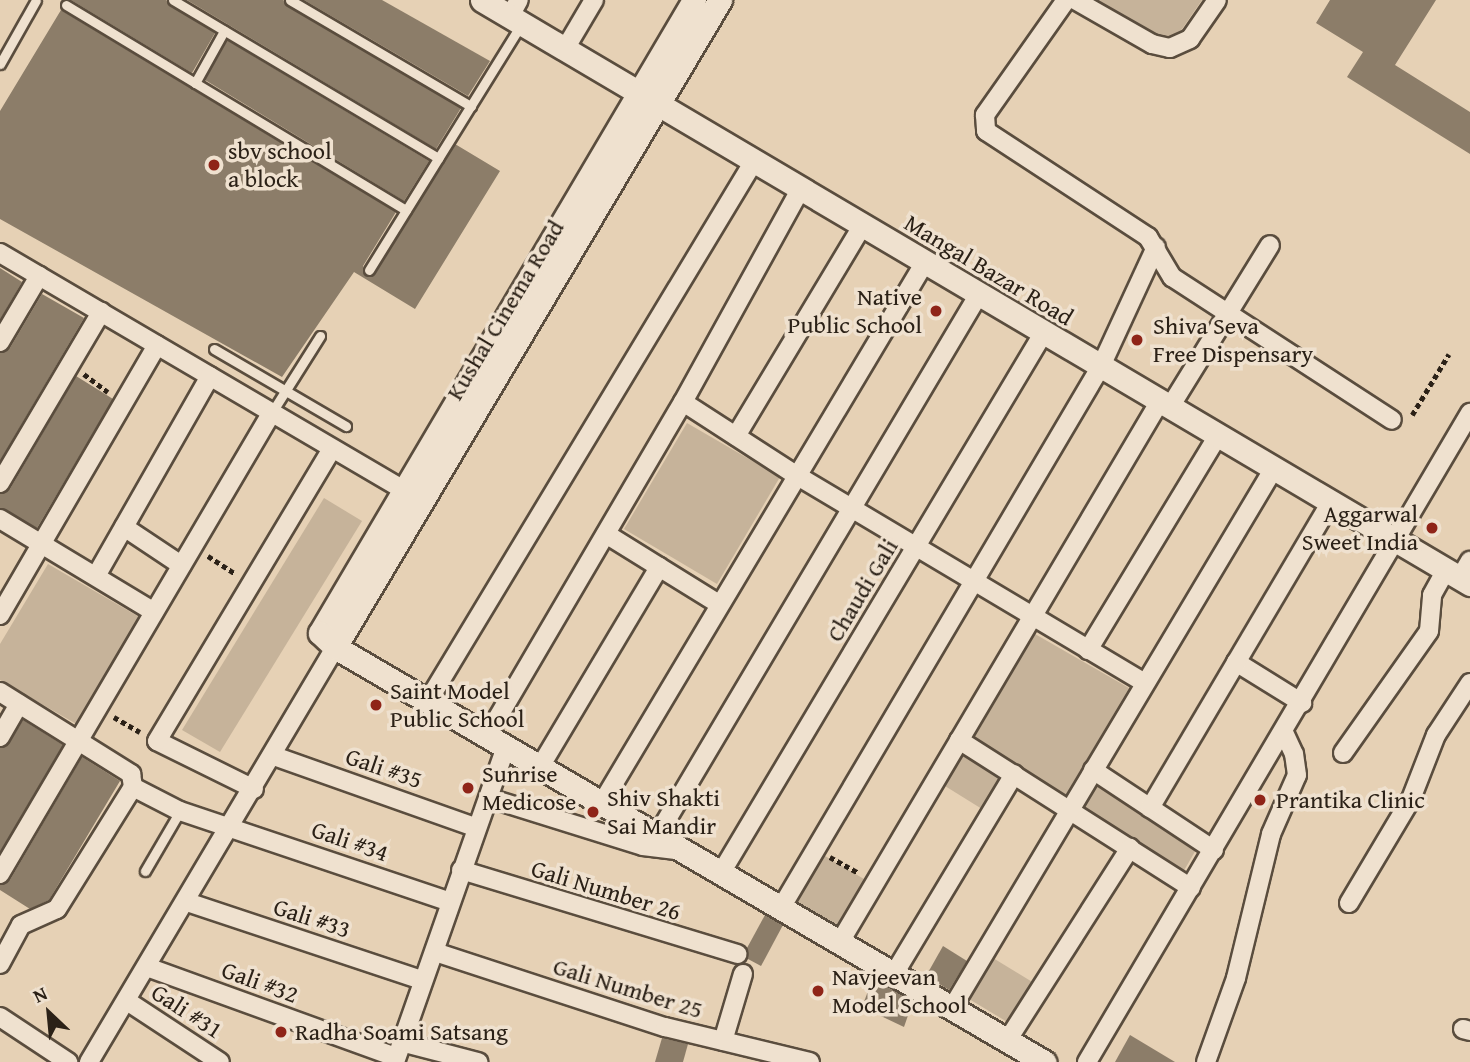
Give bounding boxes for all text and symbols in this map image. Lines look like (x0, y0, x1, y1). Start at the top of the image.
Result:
place label: sbv school a block (228, 137, 332, 193)
marker: sbv school a block (206, 157, 222, 173)
street label: Mangal Bazar Road (899, 208, 1079, 332)
street label: Kushal Cinema Road (440, 215, 570, 405)
place label: Native Public School (788, 283, 922, 339)
marker: Native Public School (928, 303, 944, 319)
place label: Shiva Seva Free Dispensary (1153, 312, 1313, 368)
marker: Shiva Seva Free Dispensary (1127, 330, 1147, 350)
place label: Aggarwal Sweet India (1302, 500, 1418, 556)
marker: Aggarwal Sweet India (1424, 520, 1440, 536)
street label: Chaudi Gali (820, 533, 904, 647)
place label: Saint Model Public School (390, 677, 524, 733)
marker: Saint Model Public School (368, 697, 384, 713)
street label: Gali #35 (342, 742, 426, 794)
place label: Sunrise Medicose (482, 760, 576, 816)
marker: Sunrise Medicose (460, 780, 476, 796)
place label: Shiv Shakti Sai Mandir (607, 784, 720, 840)
place label: Prantika Clinic (1276, 786, 1425, 814)
marker: Prantika Clinic (1250, 790, 1270, 810)
marker: Shiv Shakti Sai Mandir (585, 804, 601, 820)
street label: Gali #34 (308, 815, 392, 867)
street label: Gali Number 26 (528, 854, 684, 926)
street label: Gali #33 (270, 892, 354, 944)
street label: Gali Number 25 (550, 952, 706, 1024)
street label: Gali #32 (218, 955, 302, 1009)
place label: Navjeevan Model School (832, 963, 967, 1019)
street label: Gali #31 (146, 977, 228, 1045)
north arrow (14, 978, 84, 1048)
text: N (28, 979, 52, 1009)
marker: Navjeevan Model School (810, 983, 826, 999)
place label: Radha Soami Satsang (295, 1018, 508, 1046)
marker: Radha Soami Satsang (273, 1024, 289, 1040)

